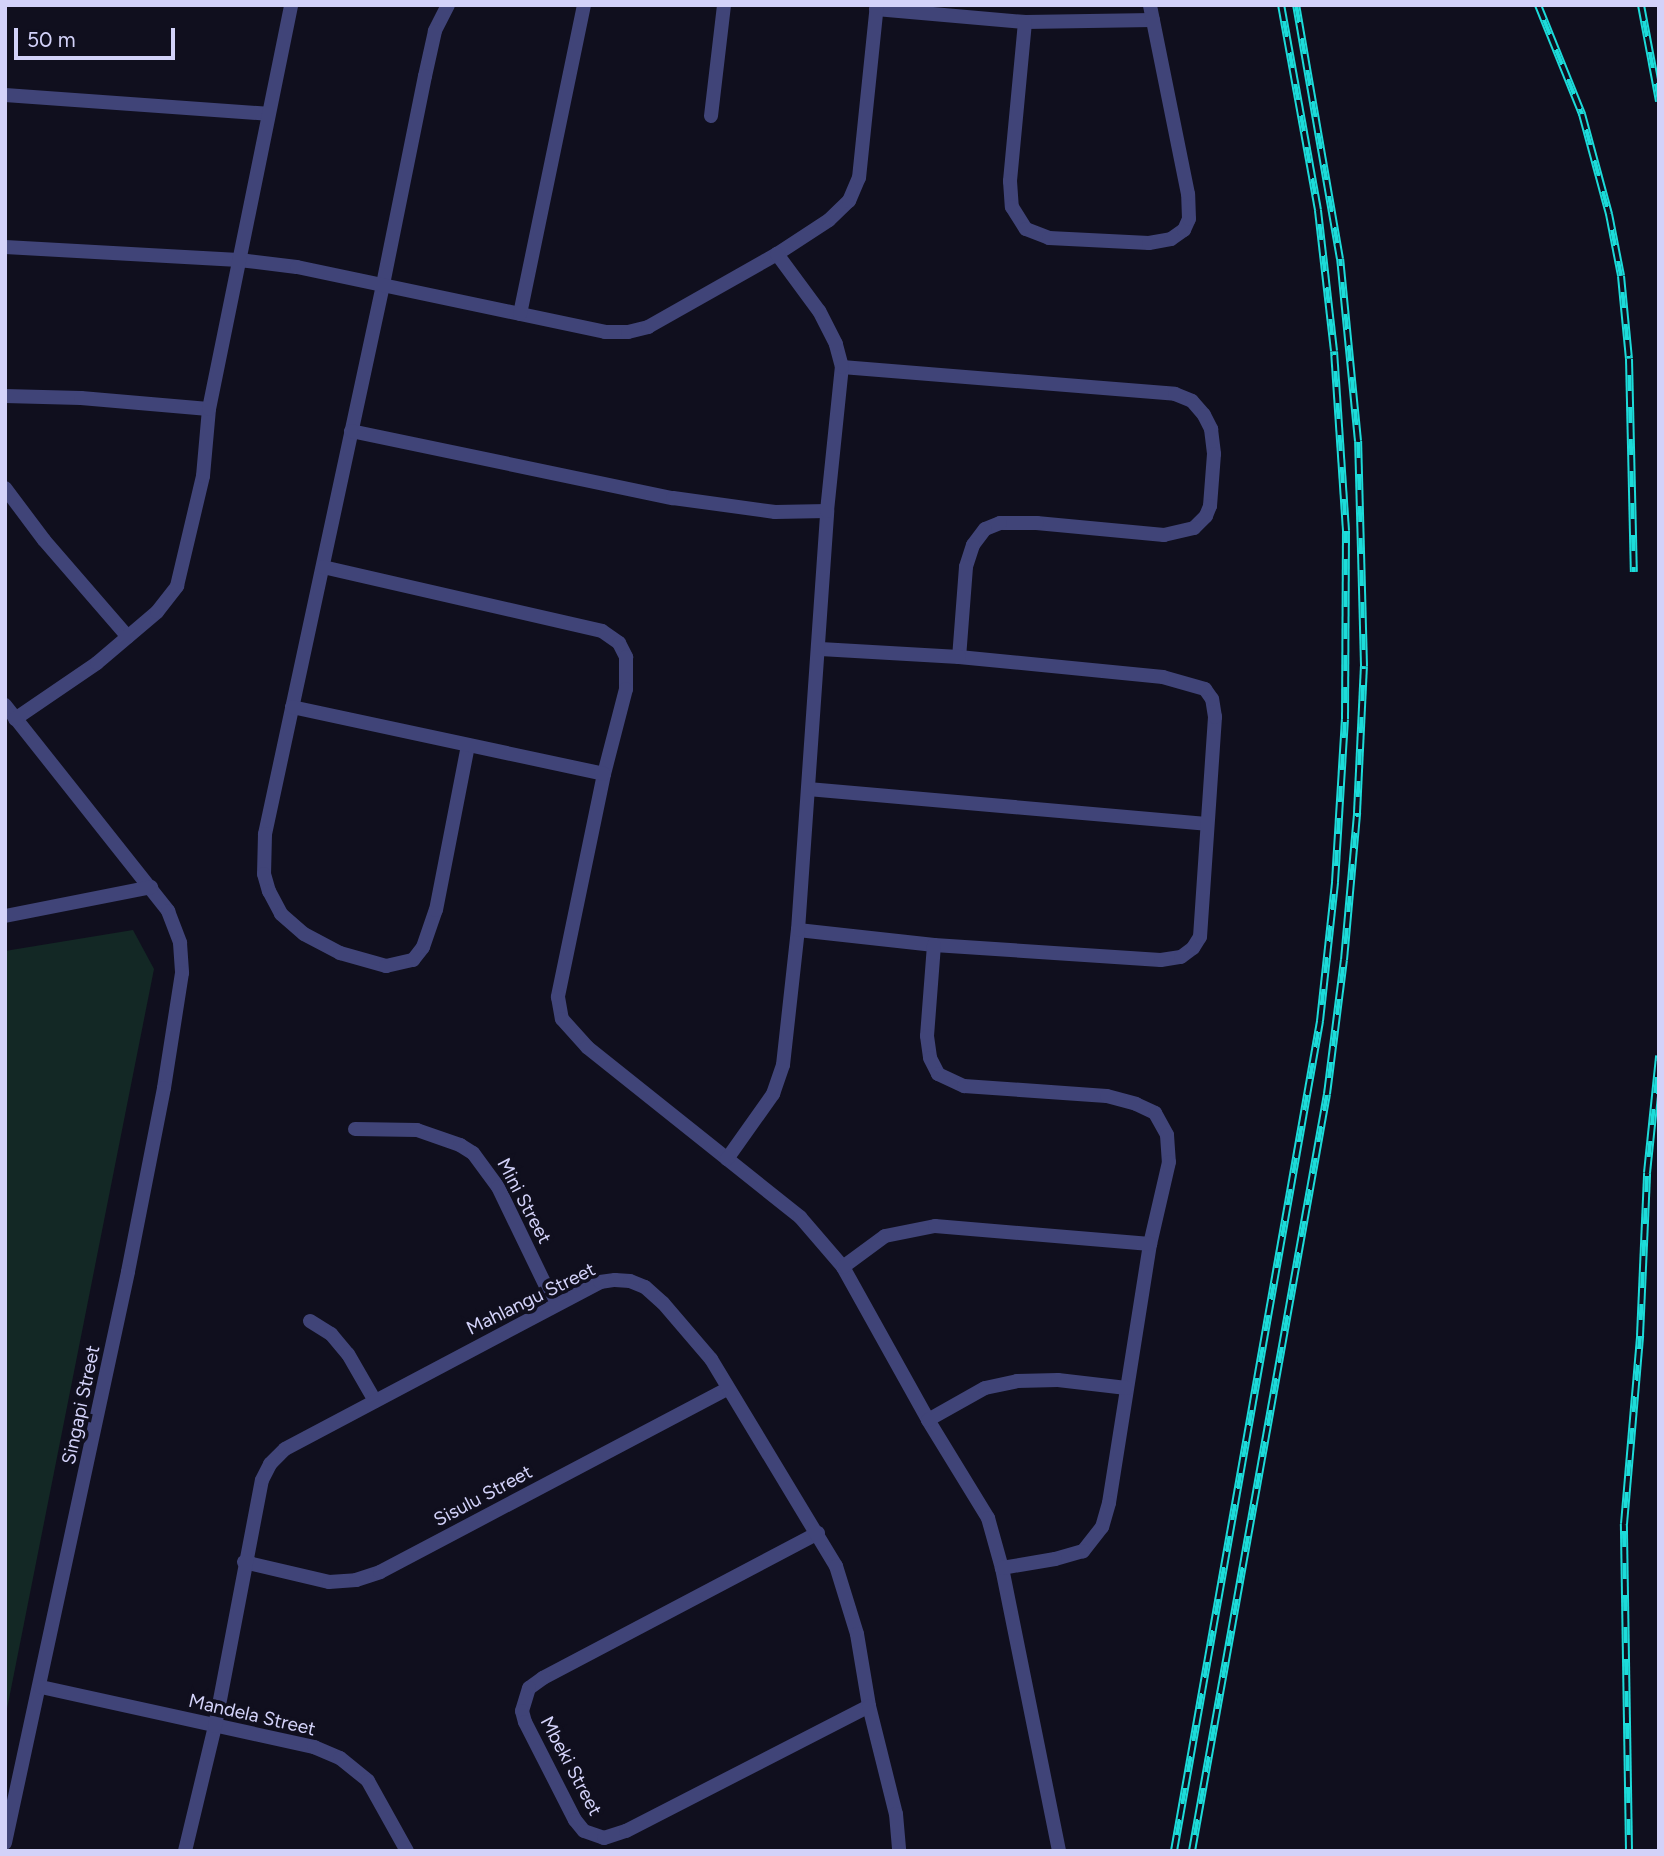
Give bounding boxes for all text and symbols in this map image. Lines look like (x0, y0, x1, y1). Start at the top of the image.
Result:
scale bar (18, 14, 178, 58)
text: 50 m (27, 27, 76, 52)
street label: Mini Street (492, 1154, 556, 1248)
street label: Mahlangu Street (463, 1258, 599, 1340)
street label: Singapi Street (57, 1343, 105, 1467)
street label: Sisulu Street (430, 1461, 536, 1531)
street label: Mandela Street (186, 1689, 318, 1741)
street label: Mbeki Street (535, 1712, 607, 1820)

